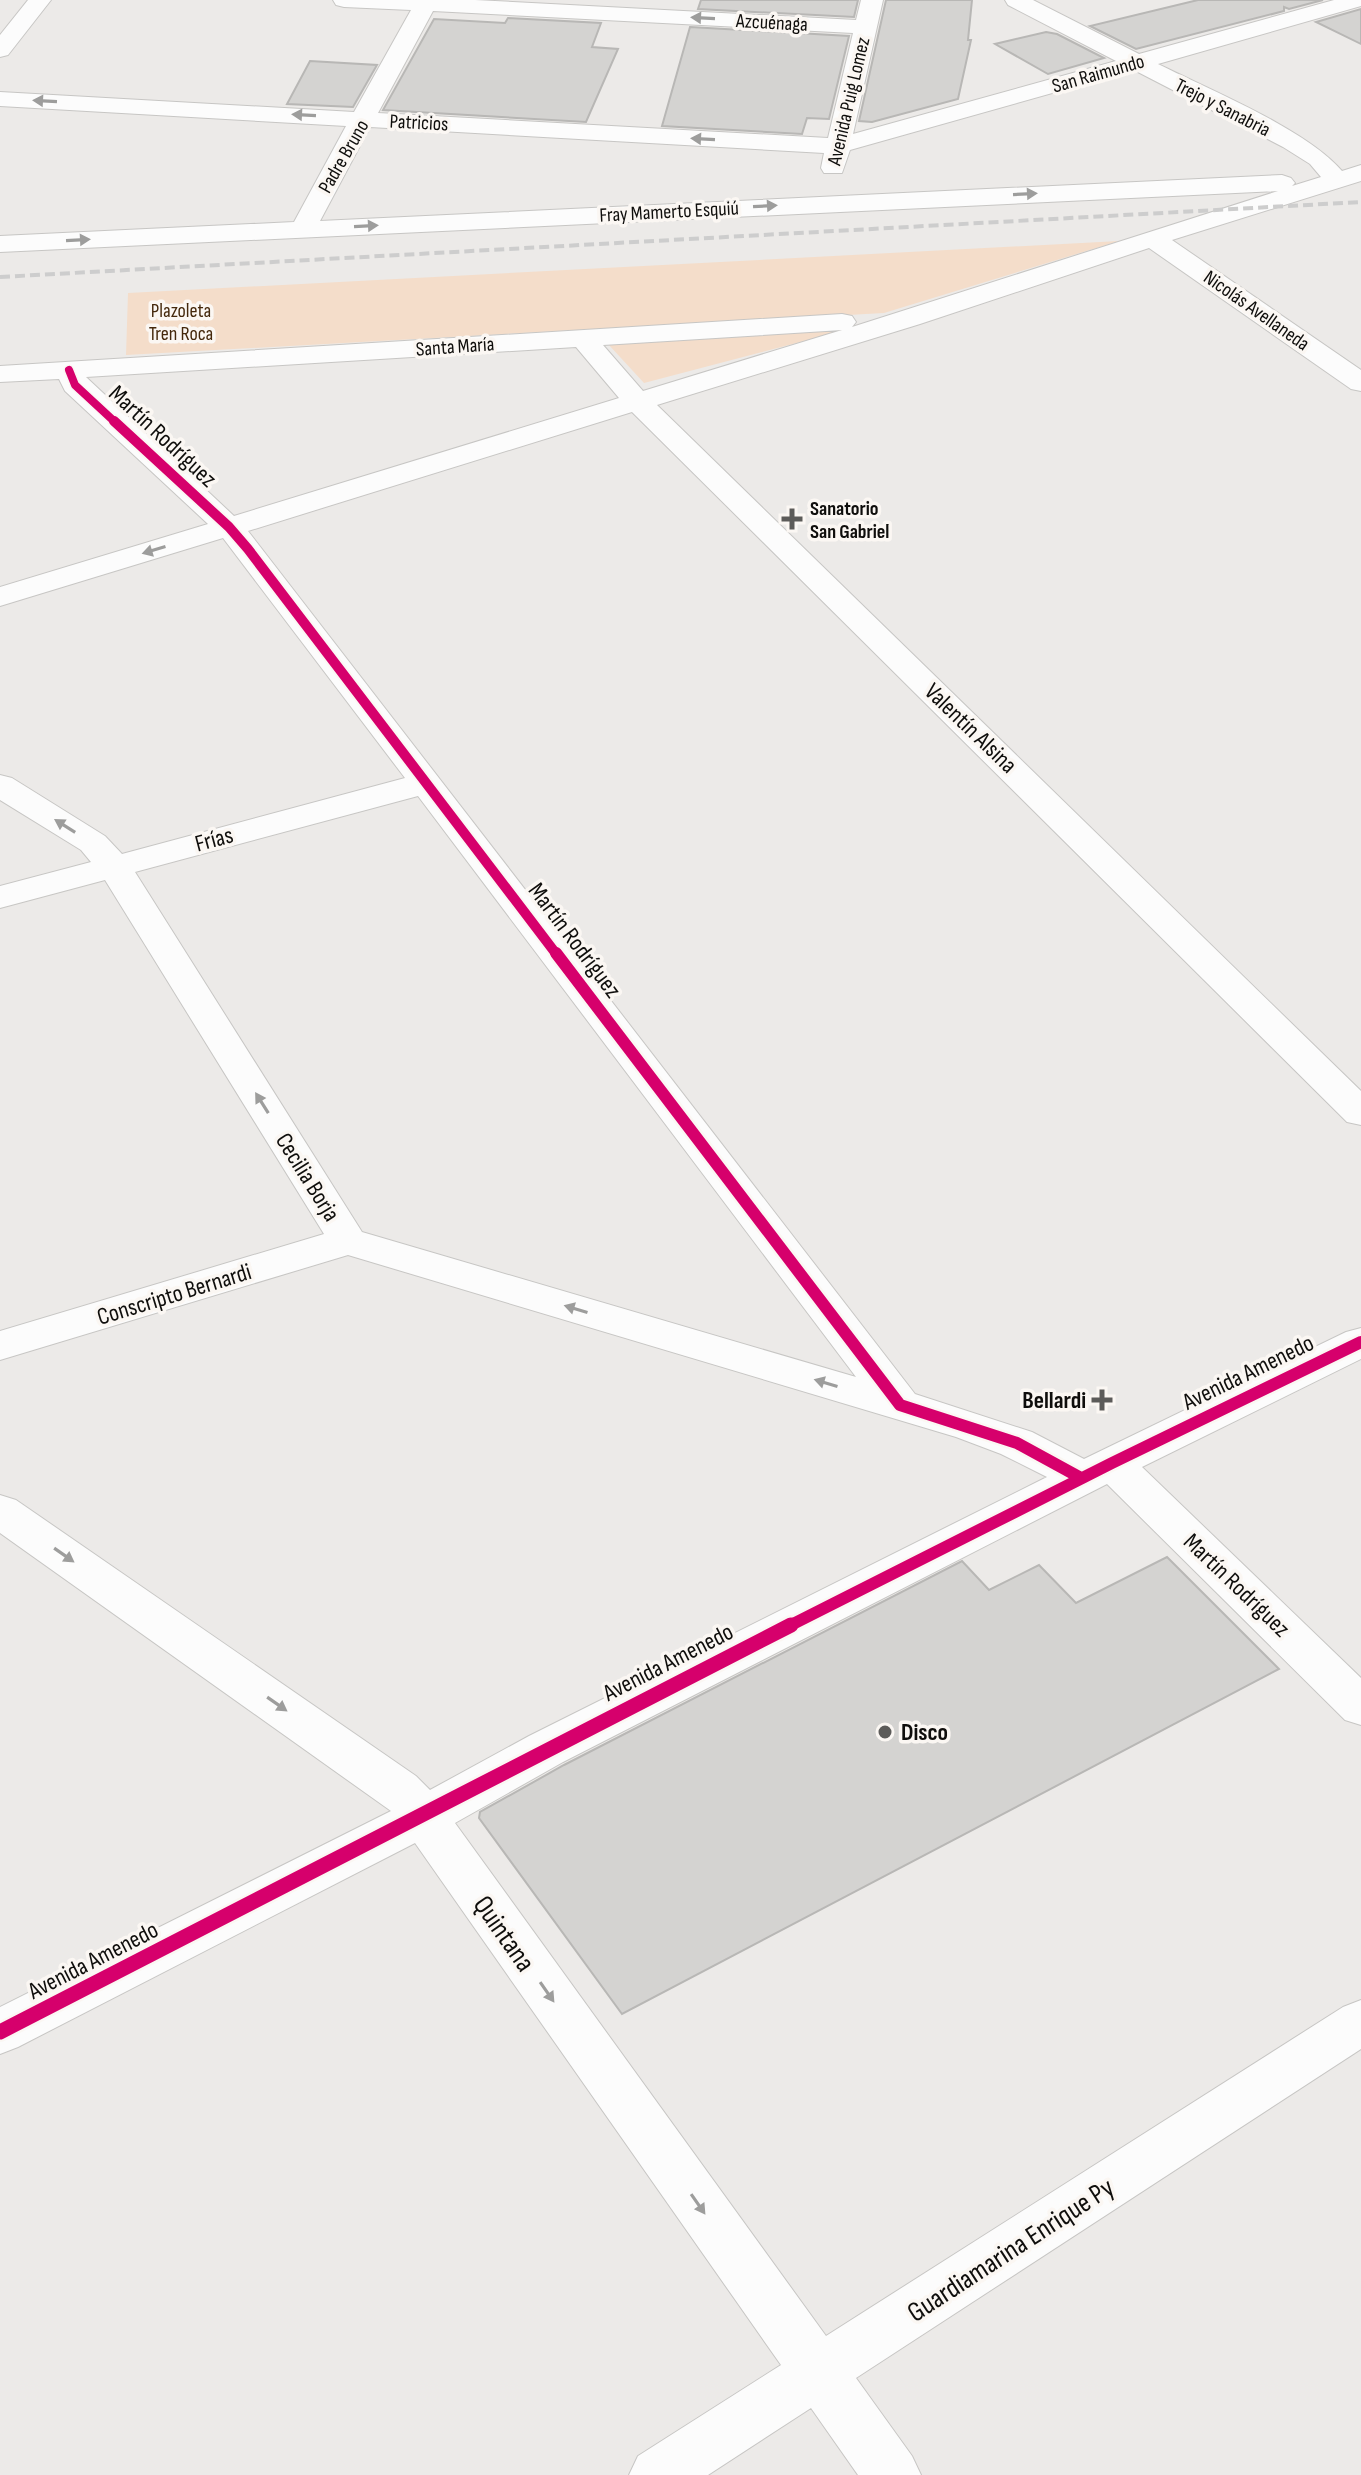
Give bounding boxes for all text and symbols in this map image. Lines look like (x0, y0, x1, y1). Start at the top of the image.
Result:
street label: Azcuénaga (735, 9, 808, 37)
one-way arrow (690, 12, 715, 25)
street label: Avenida Puig Lomez (822, 35, 875, 169)
street label: San Raimundo (1049, 49, 1147, 99)
street label: Trejo y Sanabria (1171, 74, 1274, 142)
one-way arrow (32, 94, 57, 107)
one-way arrow (291, 109, 316, 122)
street label: Patricios (389, 109, 449, 137)
street label: Padre Bruno (313, 116, 374, 197)
one-way arrow (690, 132, 715, 145)
one-way arrow (1013, 188, 1038, 201)
street label: Fray Mamerto Esquiú (599, 196, 739, 228)
one-way arrow (753, 200, 778, 213)
one-way arrow (354, 219, 379, 232)
one-way arrow (66, 233, 91, 246)
street label: Nicolás Avellaneda (1199, 266, 1314, 356)
park label: Plazoleta Tren Roca (149, 299, 213, 346)
street label: Santa María (415, 332, 495, 362)
street label: Martín Rodríguez (103, 379, 223, 494)
place label: Sanatorio San Gabriel (810, 497, 889, 544)
marker: Sanatorio San Gabriel (781, 508, 803, 530)
one-way arrow (142, 544, 166, 557)
street label: Valentín Alsina (918, 677, 1023, 780)
one-way arrow (54, 819, 76, 833)
street label: Frías (192, 821, 236, 858)
street label: Martín Rodríguez (522, 877, 627, 1004)
one-way arrow (255, 1093, 270, 1114)
street label: Cecilia Borja (269, 1128, 346, 1227)
street label: Conscripto Bernardi (94, 1257, 255, 1332)
one-way arrow (564, 1302, 588, 1315)
street label: Avenida Amenedo (1177, 1328, 1318, 1417)
one-way arrow (813, 1376, 837, 1389)
place label: Bellardi (1022, 1386, 1086, 1415)
marker: Bellardi (1093, 1391, 1111, 1409)
street label: Martín Rodríguez (1177, 1528, 1296, 1643)
one-way arrow (53, 1547, 75, 1563)
street label: Avenida Amenedo (597, 1617, 738, 1708)
one-way arrow (267, 1696, 288, 1711)
place label: Disco (901, 1718, 948, 1747)
marker: Disco (876, 1723, 894, 1741)
street label: Quintana (466, 1890, 542, 1978)
street label: Avenida Amenedo (22, 1915, 163, 2006)
one-way arrow (539, 1981, 554, 2002)
street label: Guardiamarina Enrique Py (901, 2171, 1121, 2329)
one-way arrow (690, 2193, 705, 2214)

